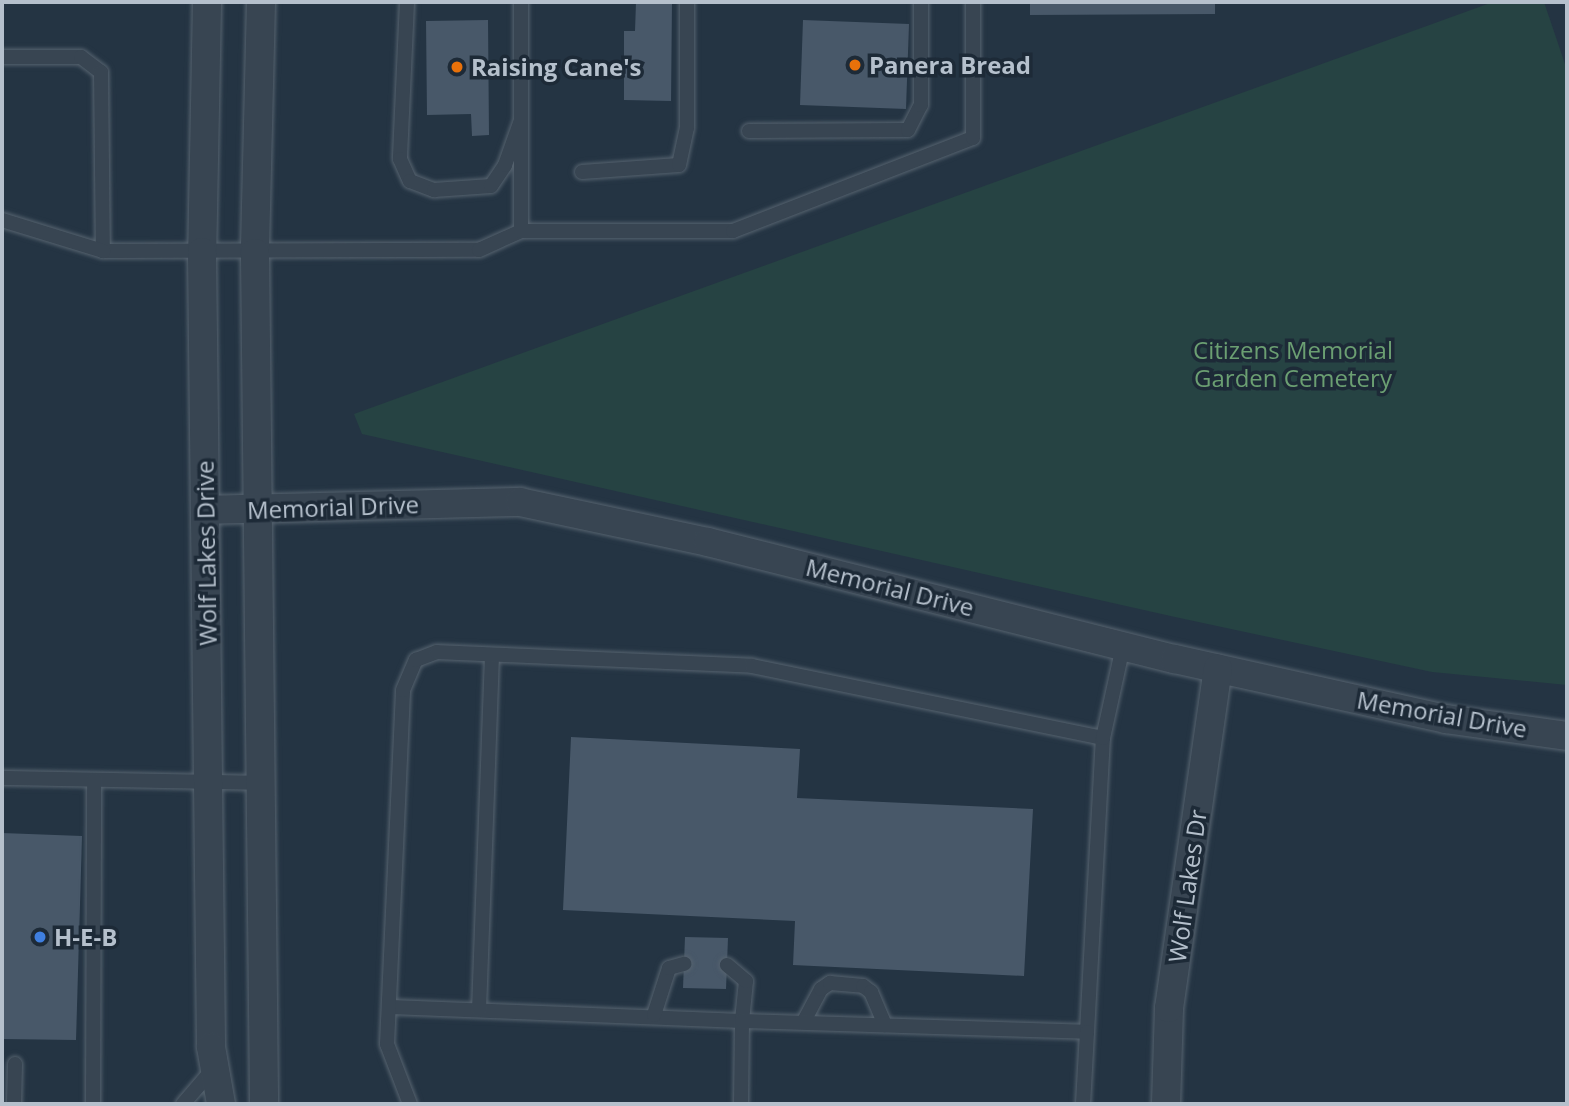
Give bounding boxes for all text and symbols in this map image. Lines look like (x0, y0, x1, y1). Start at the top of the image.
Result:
place label: Panera Bread (869, 51, 1031, 79)
place label: Raising Cane's (471, 53, 642, 81)
marker: Panera Bread (847, 57, 863, 73)
marker: Raising Cane's (449, 59, 465, 75)
park label: Citizens Memorial Garden Cemetery (1193, 336, 1393, 392)
street label: Wolf Lakes Drive (190, 460, 222, 646)
street label: Memorial Drive (247, 490, 419, 524)
street label: Memorial Drive (803, 552, 977, 622)
street label: Memorial Drive (1355, 685, 1529, 743)
street label: Wolf Lakes Dr (1162, 808, 1212, 964)
place label: H-E-B (54, 923, 117, 951)
marker: H-E-B (32, 929, 48, 945)

